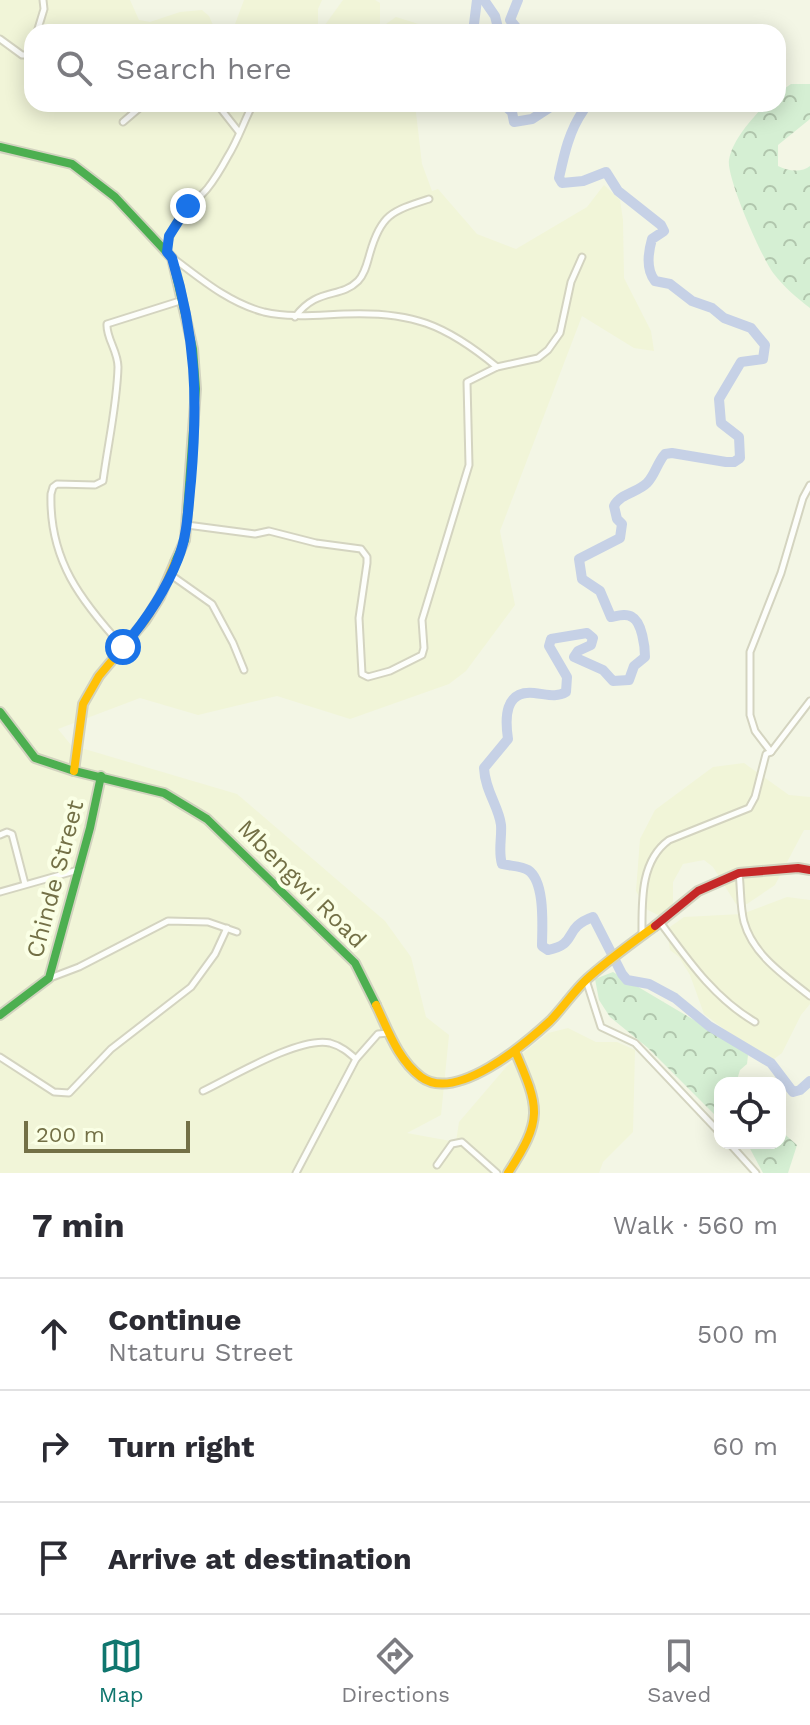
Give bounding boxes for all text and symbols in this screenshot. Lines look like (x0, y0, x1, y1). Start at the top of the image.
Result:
search box (24, 24, 786, 112)
icon: search (52, 46, 96, 90)
text: Search here (116, 51, 292, 86)
route end (170, 188, 206, 224)
route start (105, 629, 141, 665)
street label: Chinde Street (21, 797, 89, 961)
street label: Mbengwi Road (232, 814, 372, 954)
map controls (714, 1077, 786, 1149)
button: locate (714, 1077, 786, 1149)
scale bar (24, 1117, 190, 1153)
text: 200 m (36, 1122, 105, 1147)
text: 7 min (32, 1205, 125, 1245)
text: Walk · 560 m (613, 1210, 778, 1240)
text: Continue (108, 1302, 241, 1337)
icon: ahead (32, 1312, 76, 1356)
text: 500 m (697, 1319, 778, 1349)
text: Ntaturu Street (108, 1337, 293, 1367)
icon: right (32, 1424, 76, 1468)
text: Turn right (108, 1429, 254, 1464)
text: 60 m (712, 1431, 778, 1461)
icon: arrive (32, 1536, 76, 1580)
text: Arrive at destination (108, 1541, 412, 1576)
tab: Map (99, 1634, 144, 1707)
tab: Directions (341, 1634, 450, 1707)
tab: Saved (647, 1634, 711, 1707)

